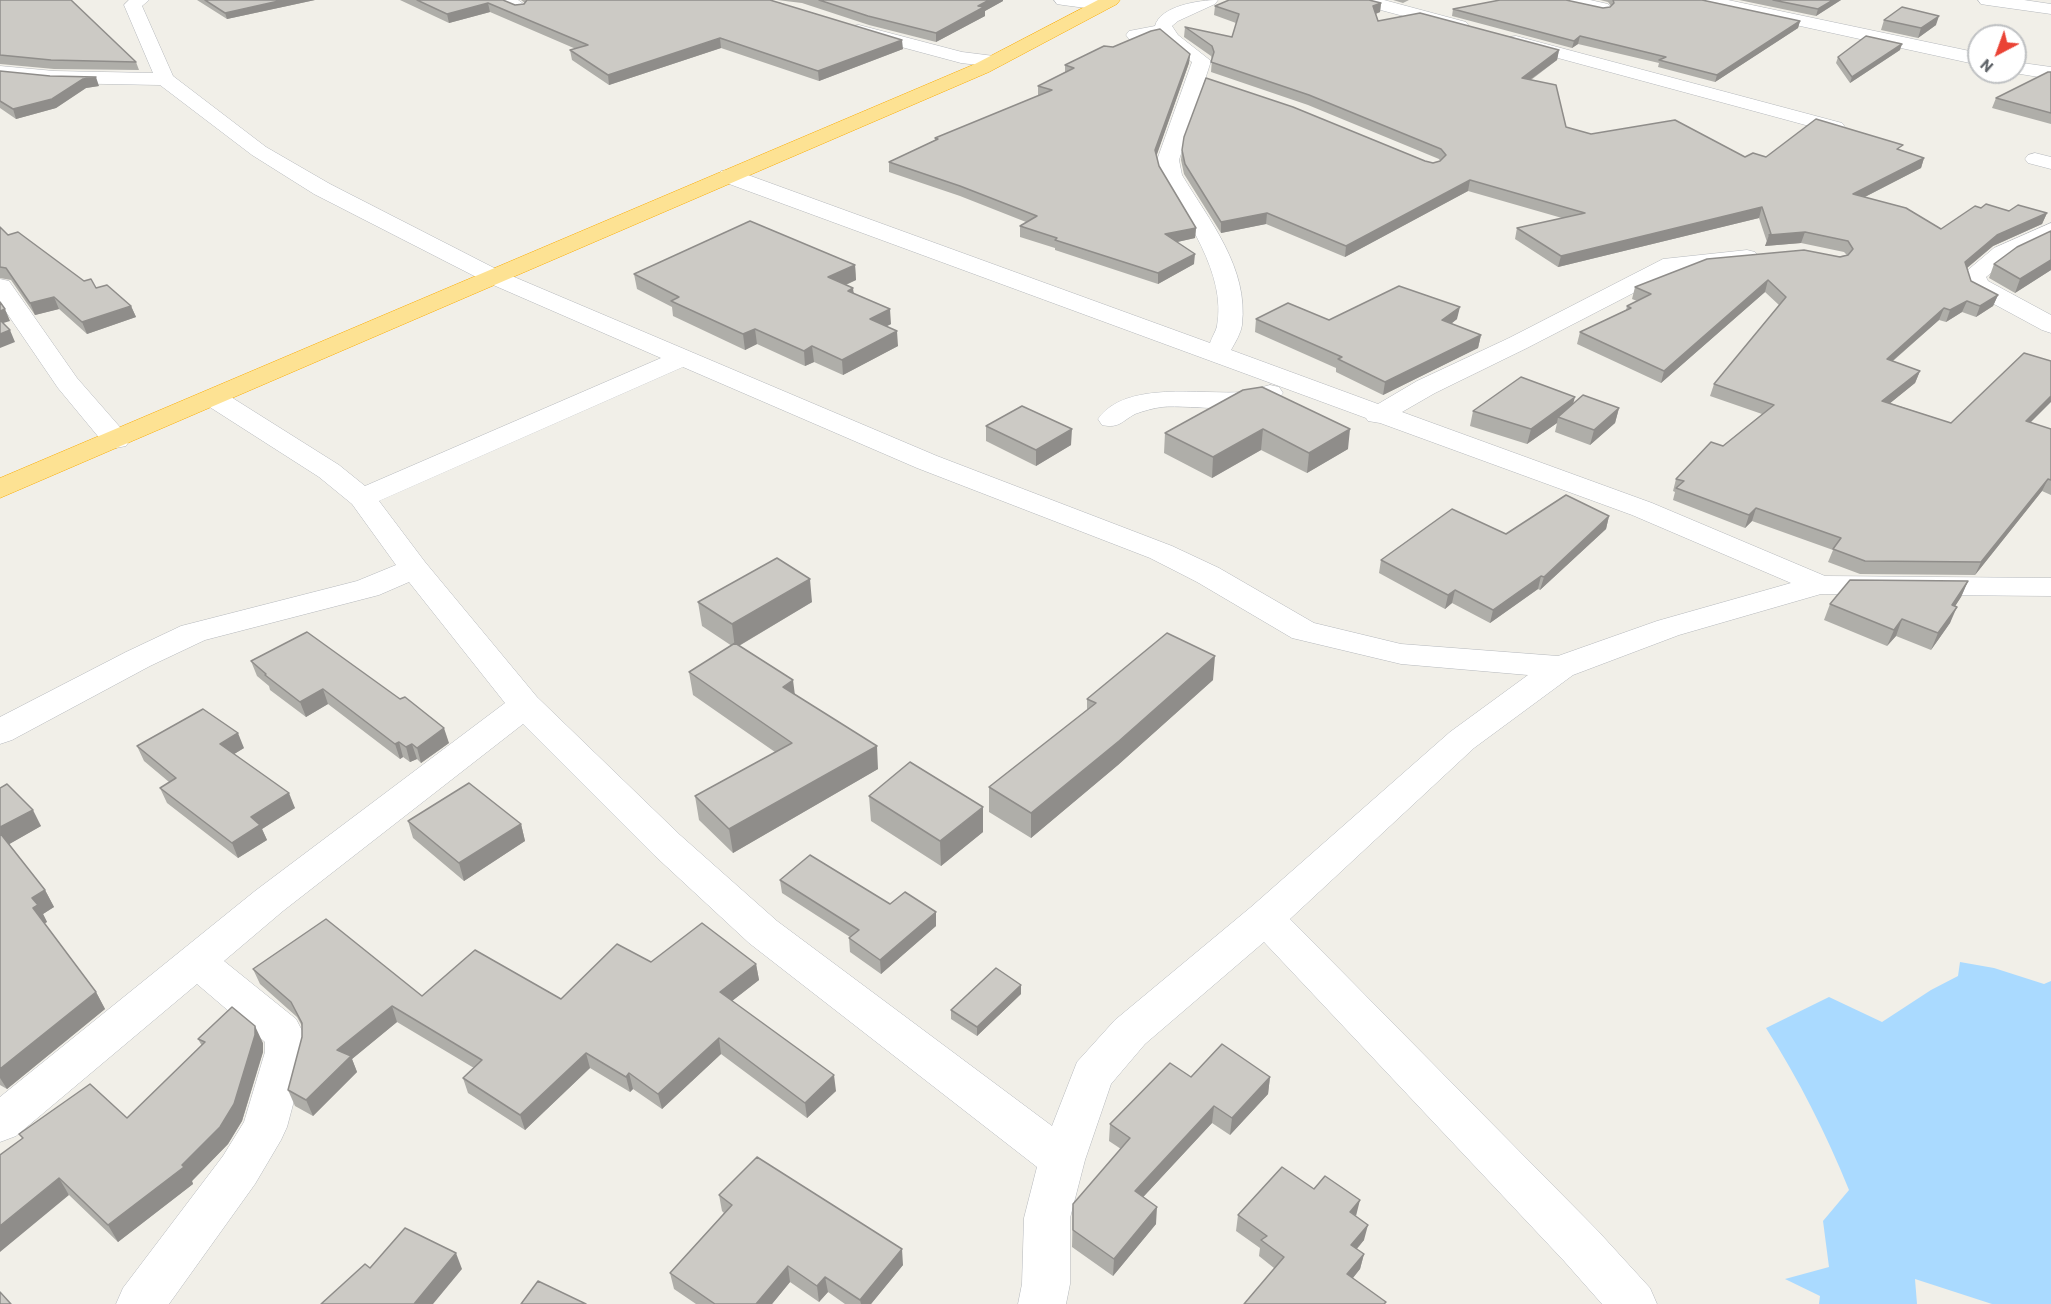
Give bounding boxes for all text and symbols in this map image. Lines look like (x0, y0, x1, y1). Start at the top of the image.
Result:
north arrow (1967, 24, 2027, 84)
text: N (1976, 56, 1996, 77)

